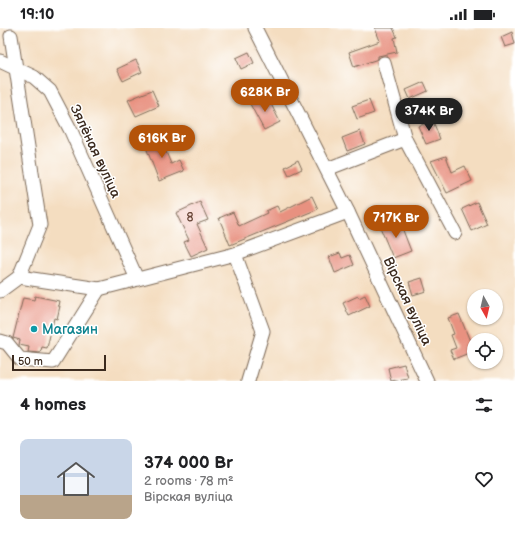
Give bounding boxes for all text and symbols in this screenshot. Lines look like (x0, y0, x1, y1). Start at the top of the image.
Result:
text: 19:10 (20, 5, 54, 24)
pin: 628K Br (228, 79, 302, 113)
text: 628K Br (240, 84, 290, 100)
pin: 374K Br (392, 98, 466, 132)
street label: Зялёная вуліца (66, 102, 125, 201)
text: 374K Br (404, 103, 454, 119)
pin: 616K Br (125, 125, 199, 159)
text: 616K Br (138, 130, 186, 146)
pin: 717K Br (359, 205, 433, 239)
house number: 8 (187, 210, 194, 225)
text: 717K Br (373, 210, 419, 226)
street label: Вірская вуліца (380, 254, 436, 349)
north arrow (467, 289, 503, 325)
map controls (467, 289, 503, 369)
place label: Магазин (42, 321, 98, 338)
marker: Магазин (29, 324, 39, 334)
button: locate (467, 333, 503, 369)
scale bar (12, 353, 106, 372)
text: 50 m (18, 355, 43, 368)
icon: filters (473, 394, 495, 416)
text: 4 homes (20, 395, 86, 415)
text: 374 000 Br (144, 453, 233, 473)
icon: home (52, 455, 100, 503)
icon: heart (473, 468, 495, 490)
text: 2 rooms · 78 m² (144, 473, 234, 489)
text: Вірская вуліца (144, 489, 233, 505)

